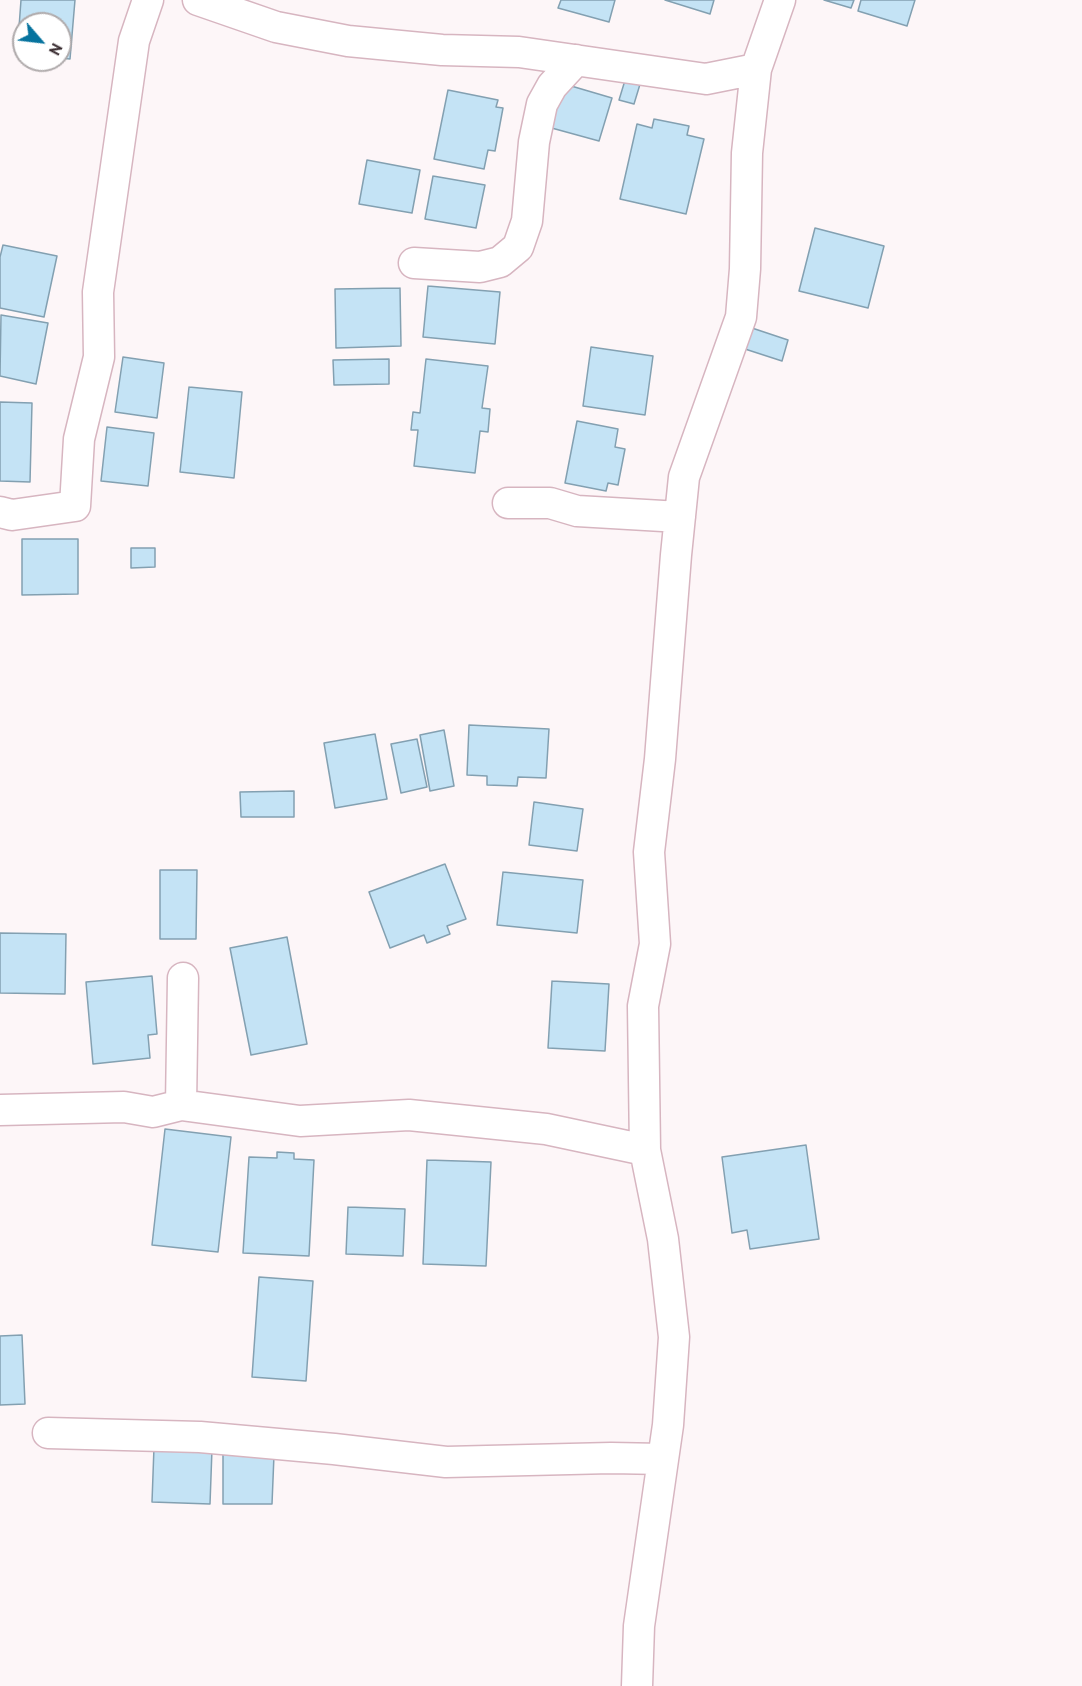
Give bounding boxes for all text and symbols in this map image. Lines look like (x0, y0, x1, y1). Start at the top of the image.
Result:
north arrow (12, 12, 72, 72)
text: N (45, 40, 67, 59)

